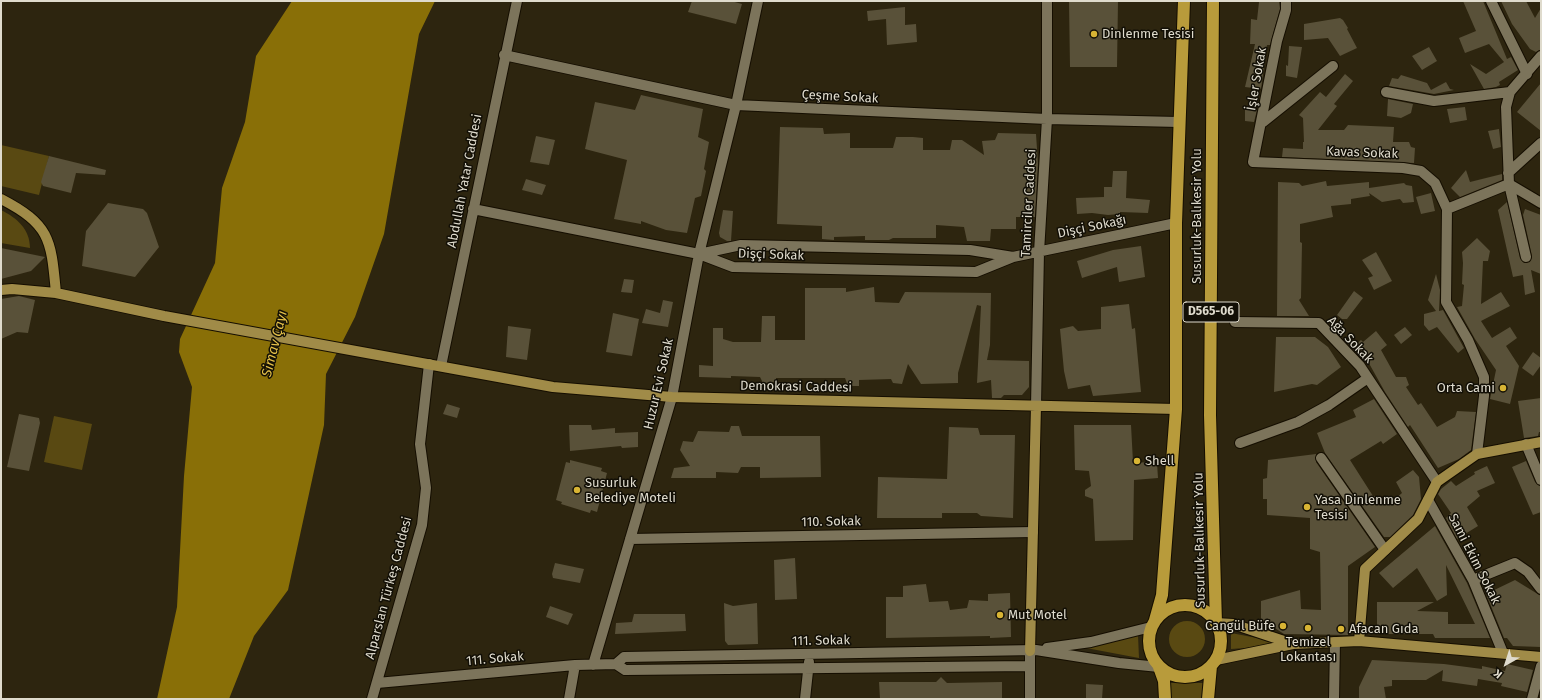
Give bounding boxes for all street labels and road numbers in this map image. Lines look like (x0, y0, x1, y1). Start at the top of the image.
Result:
street label: İşler Sokak (1244, 46, 1270, 112)
street label: Çeşme Sokak (801, 87, 879, 107)
street label: Abdullah Yatar Caddesi (444, 113, 486, 249)
street label: Kavas Sokak (1326, 144, 1398, 162)
street label: Tamirciler Caddesi (1018, 148, 1040, 258)
street label: Susurluk-Balıkesir Yolu (1189, 148, 1205, 284)
street label: Dişçi Sokağı (1056, 212, 1128, 242)
street label: Dişçi Sokak (738, 246, 804, 264)
road number: D565-06 (1183, 302, 1239, 322)
street label: Ağa Sokak (1324, 313, 1376, 367)
street label: Huzur Evi Sokak (641, 337, 677, 431)
street label: Demokrasi Caddesi (740, 378, 852, 396)
street label: Susurluk-Balıkesir Yolu (1191, 472, 1209, 608)
street label: Sami Ekim Sokak (1445, 511, 1503, 607)
street label: 110. Sokak (801, 514, 861, 530)
street label: Alparslan Türkeş Caddesi (362, 515, 416, 661)
street label: 111. Sokak (792, 633, 850, 649)
street label: 111. Sokak (465, 649, 525, 669)

